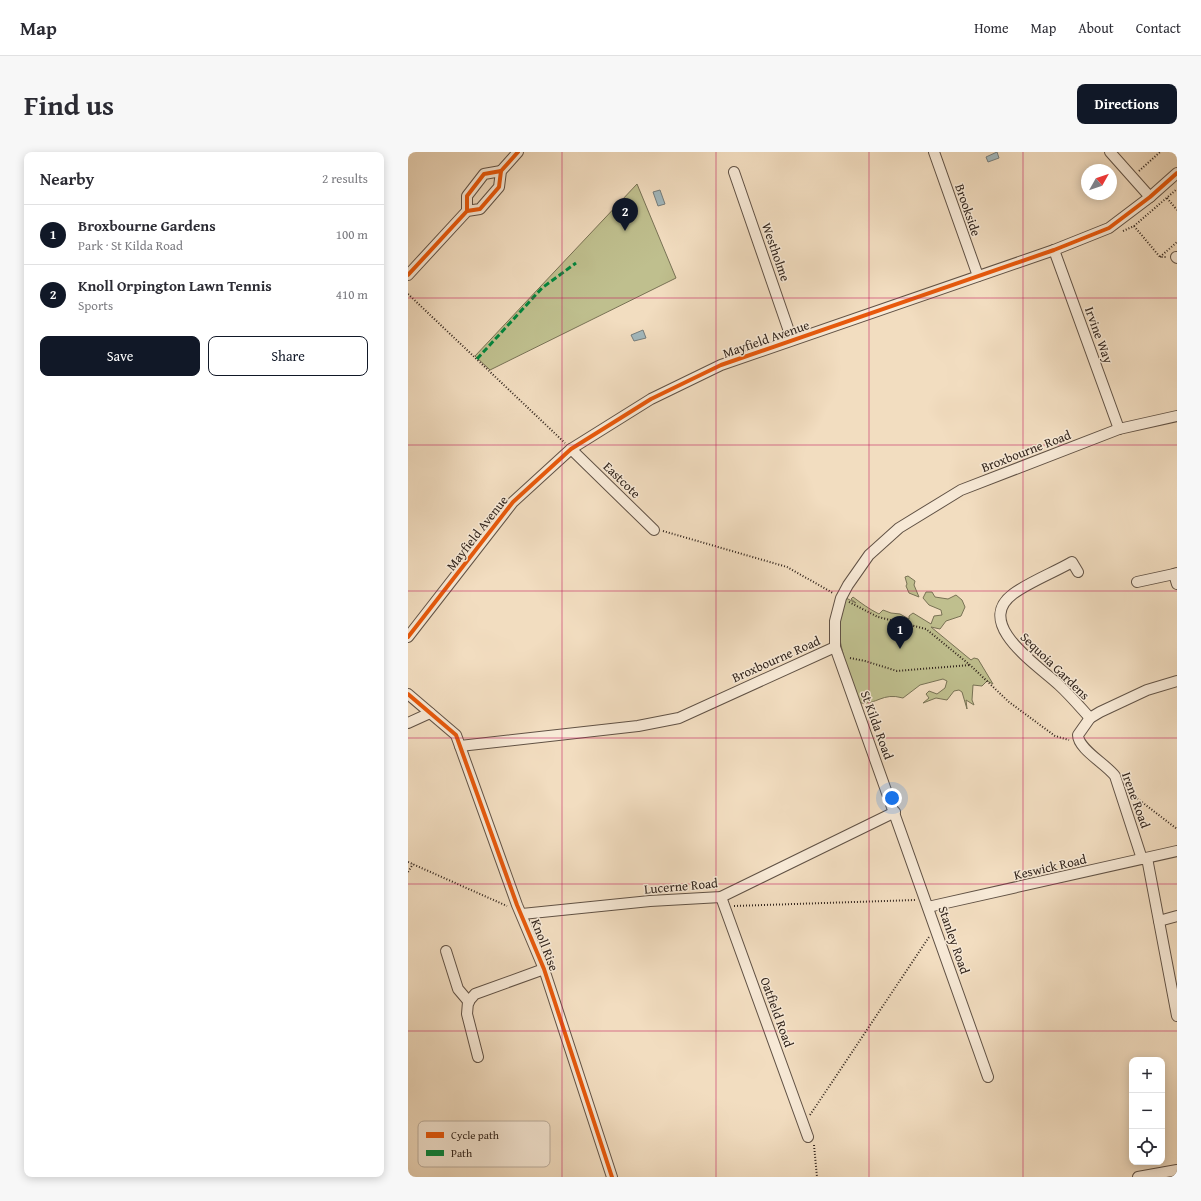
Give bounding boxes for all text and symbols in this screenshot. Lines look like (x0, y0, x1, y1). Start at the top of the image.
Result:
text: Map (20, 14, 57, 42)
text: Home (974, 18, 1009, 38)
text: Map (1031, 18, 1056, 38)
text: About (1078, 18, 1114, 38)
text: Contact (1136, 18, 1181, 38)
text: Find us (24, 84, 114, 125)
button: Directions (1077, 84, 1177, 124)
north arrow (1081, 164, 1117, 200)
text: Nearby (40, 166, 94, 191)
text: 2 results (322, 169, 368, 188)
street label: Brookside (950, 181, 986, 239)
pin: 2 (612, 198, 638, 231)
text: Broxbourne Gardens (78, 215, 216, 236)
street label: Westholme (757, 220, 795, 284)
text: 1 (50, 225, 56, 244)
text: 100 m (336, 225, 368, 244)
text: Park · St Kilda Road (78, 236, 183, 255)
text: Knoll Orpington Lawn Tennis (78, 275, 272, 296)
text: 2 (50, 285, 56, 304)
text: 410 m (336, 285, 368, 304)
text: Sports (78, 296, 113, 315)
street label: Irvine Way (1080, 304, 1118, 366)
street label: Mayfield Avenue (720, 315, 812, 363)
button: Save (40, 336, 200, 376)
button: Share (208, 336, 368, 376)
street label: Broxbourne Road (978, 425, 1074, 477)
street label: Eastcote (599, 457, 645, 503)
street label: Mayfield Avenue (442, 491, 512, 575)
pin: 1 (887, 616, 913, 649)
street label: Sequoia Gardens (1016, 628, 1094, 704)
street label: Broxbourne Road (729, 631, 823, 687)
street label: St Kilda Road (856, 688, 898, 762)
street label: Irene Road (1117, 769, 1155, 831)
your location (882, 788, 902, 808)
street label: Keswick Road (1012, 849, 1088, 885)
street label: Lucerne Road (643, 873, 719, 899)
street label: Stanley Road (934, 903, 975, 977)
street label: Knoll Rise (526, 916, 564, 974)
street label: Oatfield Road (756, 974, 798, 1050)
map controls (1129, 1057, 1165, 1165)
button: + (1129, 1057, 1165, 1093)
button: − (1129, 1093, 1165, 1129)
legend (418, 1121, 550, 1167)
text: Cycle path (451, 1127, 500, 1143)
button: locate (1129, 1129, 1165, 1165)
text: Path (451, 1145, 473, 1161)

